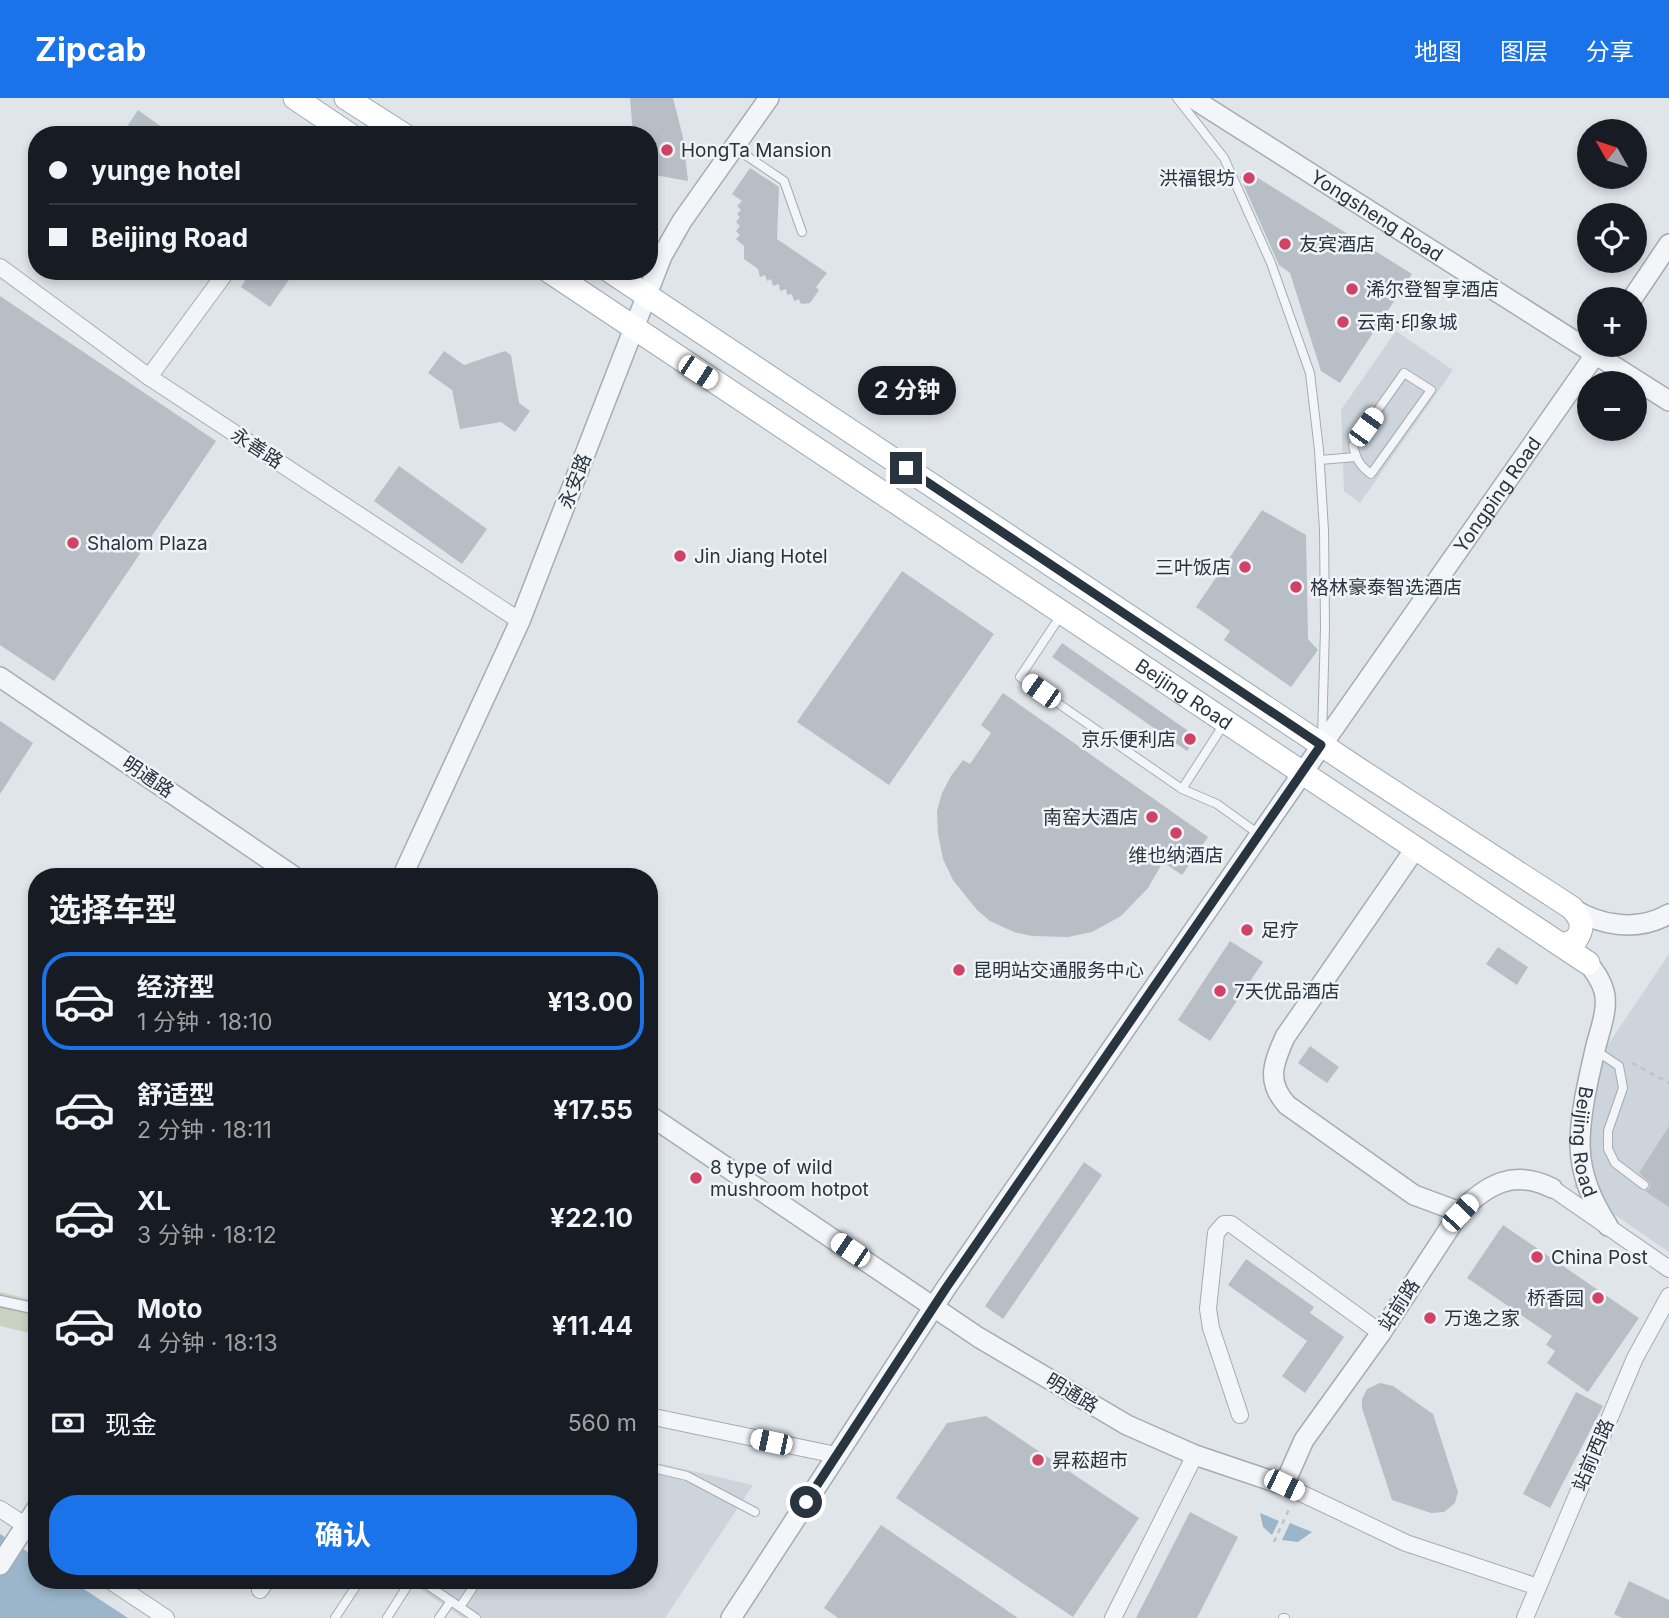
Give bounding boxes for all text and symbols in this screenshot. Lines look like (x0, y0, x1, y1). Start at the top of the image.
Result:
text: Zipcab (35, 29, 146, 69)
text: 地图 (1414, 37, 1462, 66)
text: 图层 (1500, 37, 1548, 66)
text: 分享 (1586, 37, 1634, 66)
north arrow (1577, 119, 1647, 189)
map controls (1577, 119, 1647, 441)
place label: HongTa Mansion (681, 139, 832, 162)
marker: HongTa Mansion (659, 142, 675, 158)
text: yunge hotel (91, 155, 241, 186)
street label: Yongsheng Road (1306, 165, 1447, 266)
place label: 洪福银坊 (1159, 167, 1235, 190)
marker: 洪福银坊 (1241, 170, 1257, 186)
button: locate (1577, 203, 1647, 273)
text: Beijing Road (91, 222, 248, 253)
place label: 友宾酒店 (1299, 233, 1375, 256)
marker: 友宾酒店 (1277, 236, 1293, 252)
place label: 浠尔登智享酒店 (1366, 278, 1499, 301)
marker: 浠尔登智享酒店 (1344, 281, 1360, 297)
button: + (1577, 287, 1647, 357)
place label: 云南·印象城 (1357, 311, 1457, 334)
marker: 云南·印象城 (1335, 314, 1351, 330)
car (675, 352, 722, 392)
callout: 2 分钟 (857, 366, 955, 416)
button: − (1577, 371, 1647, 441)
text: 2 分钟 (874, 376, 940, 404)
car (1346, 404, 1387, 450)
street label: 永善路 (227, 423, 287, 473)
street label: Yongping Road (1449, 432, 1546, 557)
street label: 永安路 (554, 450, 596, 512)
route end (890, 452, 922, 484)
place label: Shalom Plaza (87, 532, 208, 555)
marker: Shalom Plaza (65, 535, 81, 551)
place label: Jin Jiang Hotel (694, 545, 828, 568)
marker: Jin Jiang Hotel (672, 548, 688, 564)
place label: 三叶饭店 (1155, 556, 1231, 579)
marker: 三叶饭店 (1237, 559, 1253, 575)
place label: 格林豪泰智选酒店 (1310, 576, 1462, 599)
marker: 格林豪泰智选酒店 (1288, 579, 1304, 595)
street label: Beijing Road (1131, 654, 1237, 734)
car (1018, 670, 1065, 712)
place label: 京乐便利店 (1081, 728, 1176, 751)
marker: 京乐便利店 (1182, 731, 1198, 747)
street label: 明通路 (118, 752, 178, 802)
place label: 南窑大酒店 (1043, 806, 1138, 829)
marker: 南窑大酒店 (1144, 809, 1160, 825)
marker: 维也纳酒店 (1168, 825, 1184, 841)
place label: 维也纳酒店 (1128, 844, 1224, 867)
text: 选择车型 (49, 890, 177, 929)
place label: 足疗 (1261, 919, 1299, 942)
marker: 足疗 (1239, 922, 1255, 938)
place label: 昆明站交通服务中心 (973, 959, 1144, 982)
marker: 昆明站交通服务中心 (951, 962, 967, 978)
icon: car (53, 970, 116, 1033)
text: 经济型 (137, 971, 215, 1002)
place label: 7天优品酒店 (1234, 980, 1340, 1003)
marker: 7天优品酒店 (1212, 983, 1228, 999)
text: ¥13.00 (548, 986, 633, 1017)
text: 1 分钟 · 18:10 (137, 1008, 272, 1036)
icon: car (53, 1078, 116, 1141)
text: 舒适型 (137, 1079, 215, 1110)
street label: Beijing Road (1568, 1084, 1602, 1200)
text: ¥17.55 (553, 1094, 633, 1125)
text: 2 分钟 · 18:11 (137, 1116, 272, 1144)
place label: 8 type of wild mushroom hotpot (710, 1156, 869, 1201)
marker: 8 type of wild mushroom hotpot (688, 1170, 704, 1186)
text: XL (137, 1185, 171, 1216)
icon: car (53, 1186, 116, 1249)
car (1438, 1190, 1483, 1236)
text: ¥22.10 (550, 1202, 633, 1233)
text: 3 分钟 · 18:12 (137, 1221, 277, 1249)
car (827, 1230, 874, 1270)
place label: China Post (1551, 1246, 1648, 1269)
marker: China Post (1529, 1249, 1545, 1265)
street label: 站前路 (1374, 1275, 1424, 1335)
place label: 桥香园 (1527, 1287, 1584, 1310)
marker: 桥香园 (1590, 1290, 1606, 1306)
text: Moto (137, 1293, 202, 1324)
icon: car (53, 1294, 116, 1357)
place label: 万逸之家 (1444, 1307, 1520, 1330)
text: ¥11.44 (552, 1310, 633, 1341)
marker: 万逸之家 (1422, 1310, 1438, 1326)
text: 4 分钟 · 18:13 (137, 1329, 278, 1357)
street label: 明通路 (1042, 1368, 1102, 1418)
icon: cash (49, 1404, 87, 1442)
text: 现金 (105, 1409, 157, 1440)
text: 560 m (568, 1409, 637, 1437)
street label: 站前西路 (1568, 1416, 1618, 1494)
car (749, 1427, 794, 1457)
place label: 昇菘超市 (1052, 1449, 1128, 1472)
marker: 昇菘超市 (1030, 1452, 1046, 1468)
car (1261, 1466, 1308, 1504)
route start (790, 1486, 822, 1518)
button: 确认 (49, 1495, 637, 1575)

